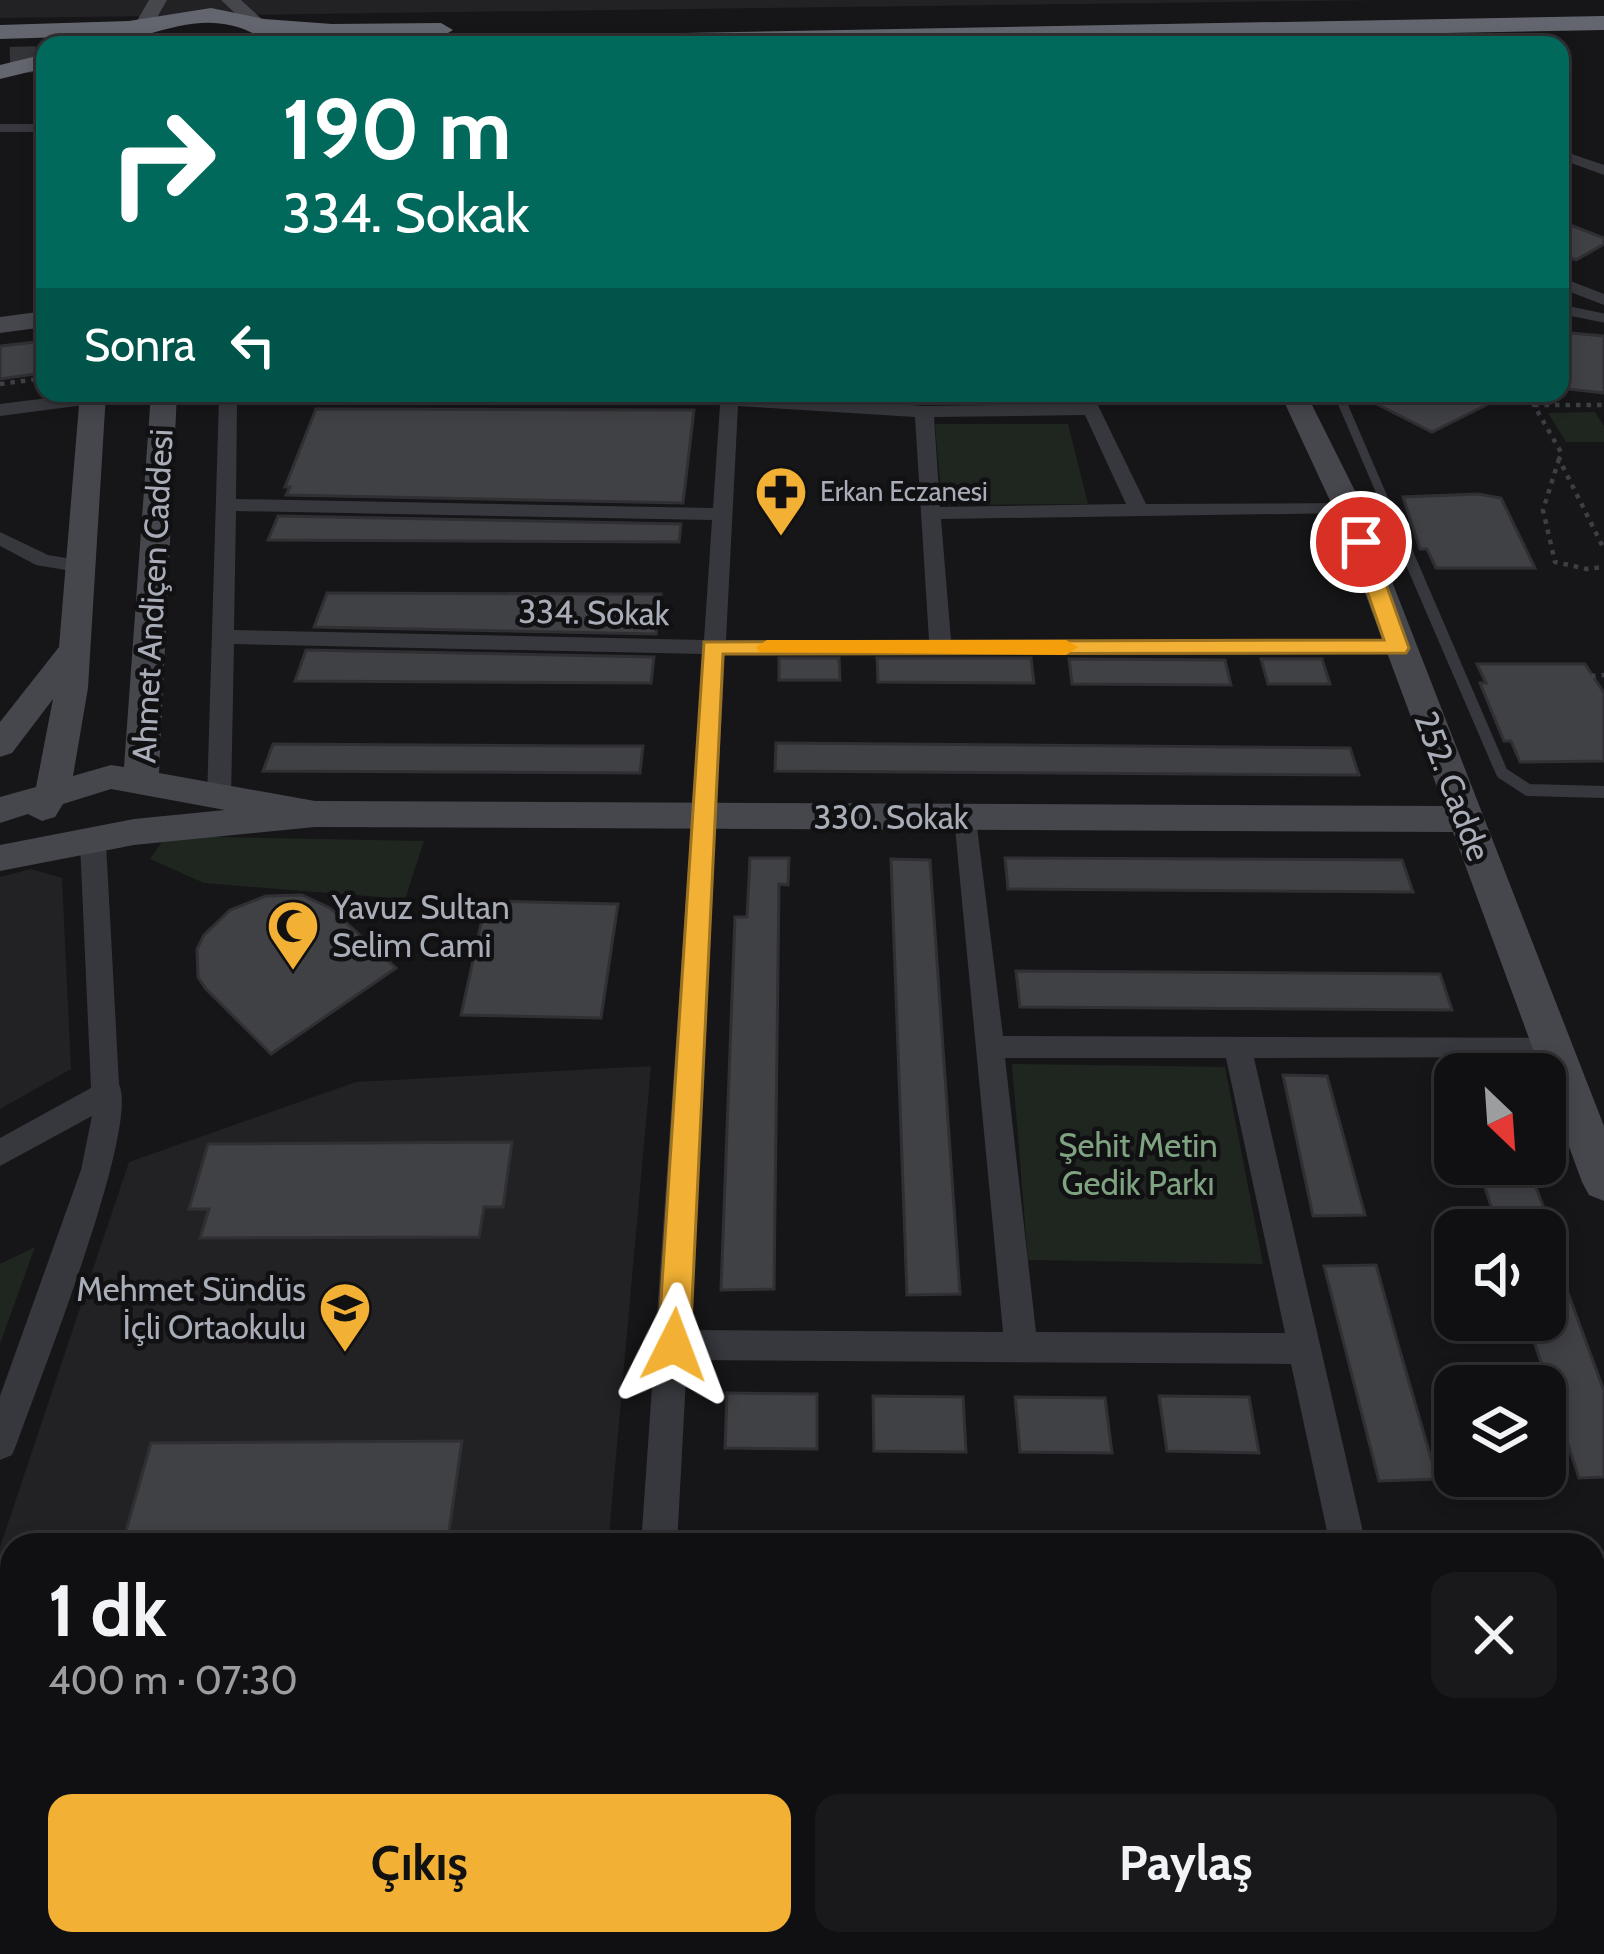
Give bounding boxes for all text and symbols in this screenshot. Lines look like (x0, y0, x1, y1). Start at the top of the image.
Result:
text: 190 m (282, 78, 511, 180)
icon: right (84, 84, 240, 240)
text: 334. Sokak (282, 180, 529, 246)
icon: left (220, 312, 286, 378)
text: Sonra (84, 318, 196, 372)
street label: Ahmet Andiçen Caddesi (123, 428, 181, 764)
pharmacy icon: Erkan Eczanesi (753, 464, 809, 538)
place label: Erkan Eczanesi (820, 475, 988, 508)
pin (1310, 491, 1412, 593)
icon: arrive (1328, 509, 1394, 575)
street label: 334. Sokak (518, 591, 670, 633)
street label: 252. Cadde (1406, 706, 1500, 866)
street label: 330. Sokak (813, 797, 969, 837)
place label: Yavuz Sultan Selim Cami (331, 887, 510, 965)
mosque icon: Yavuz Sultan Selim Cami (265, 898, 321, 972)
north arrow (1434, 1053, 1566, 1185)
map controls (1434, 1053, 1566, 1497)
park label: Şehit Metin Gedik Parkı (1058, 1125, 1218, 1203)
button: sound (1434, 1209, 1566, 1341)
place label: Mehmet Sündüs İçli Ortaokulu (76, 1269, 306, 1347)
school or university icon: Mehmet Sündüs İçli Ortaokulu (317, 1280, 373, 1354)
position arrow (611, 1282, 737, 1408)
button: layers (1434, 1365, 1566, 1497)
text: 1 dk (48, 1567, 167, 1654)
button: close (1431, 1572, 1557, 1698)
text: 400 m · 07:30 (48, 1656, 298, 1704)
button: Çıkış (48, 1794, 791, 1932)
button: Paylaş (815, 1794, 1557, 1932)

